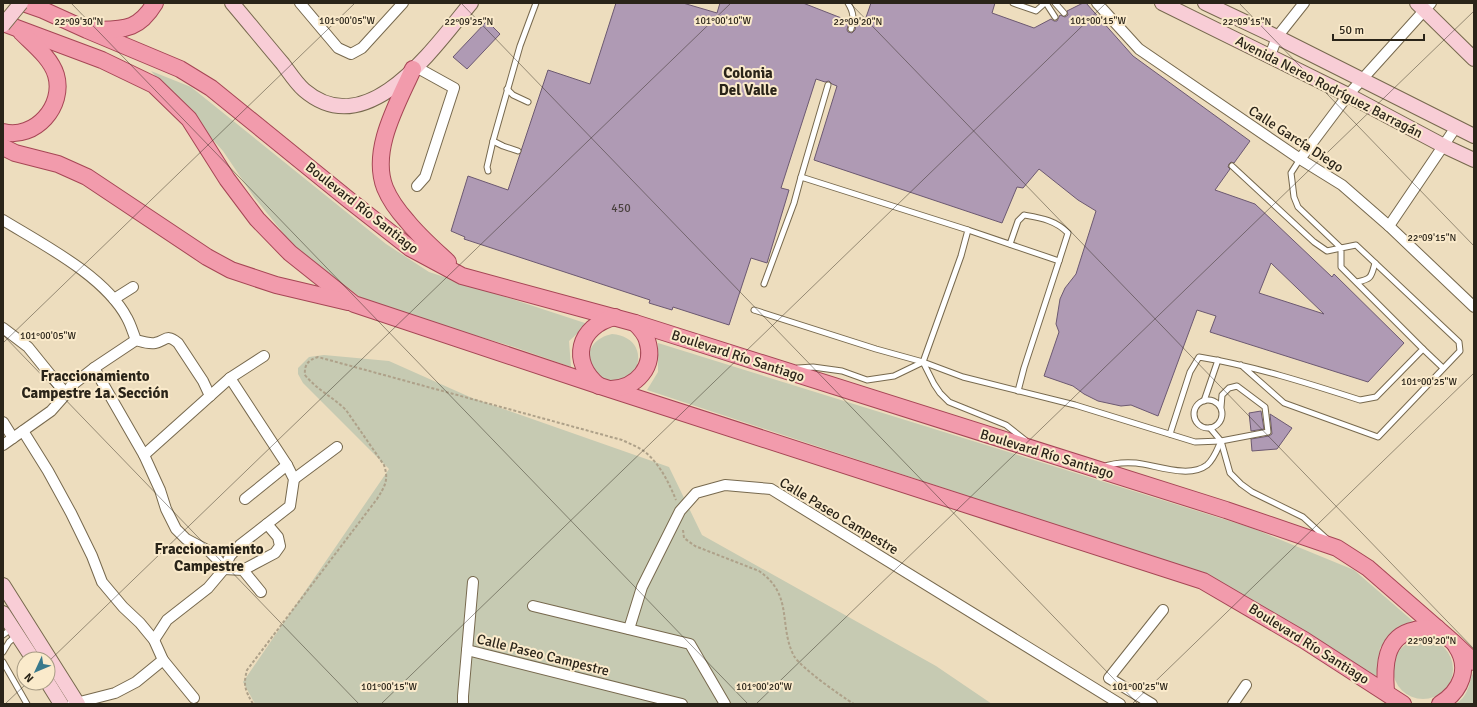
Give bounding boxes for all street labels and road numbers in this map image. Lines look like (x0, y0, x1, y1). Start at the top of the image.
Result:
street label: Avenida Nereo Rodríguez Barragán (1233, 32, 1425, 142)
street label: Calle García Diego (1245, 102, 1347, 176)
street label: Boulevard Río Santiago (302, 159, 422, 257)
street label: Boulevard Río Santiago (669, 326, 807, 386)
street label: Boulevard Río Santiago (978, 426, 1116, 482)
street label: Calle Paseo Campestre (776, 474, 902, 558)
street label: Boulevard Río Santiago (1246, 600, 1372, 688)
street label: Calle Paseo Campestre (475, 630, 611, 680)

